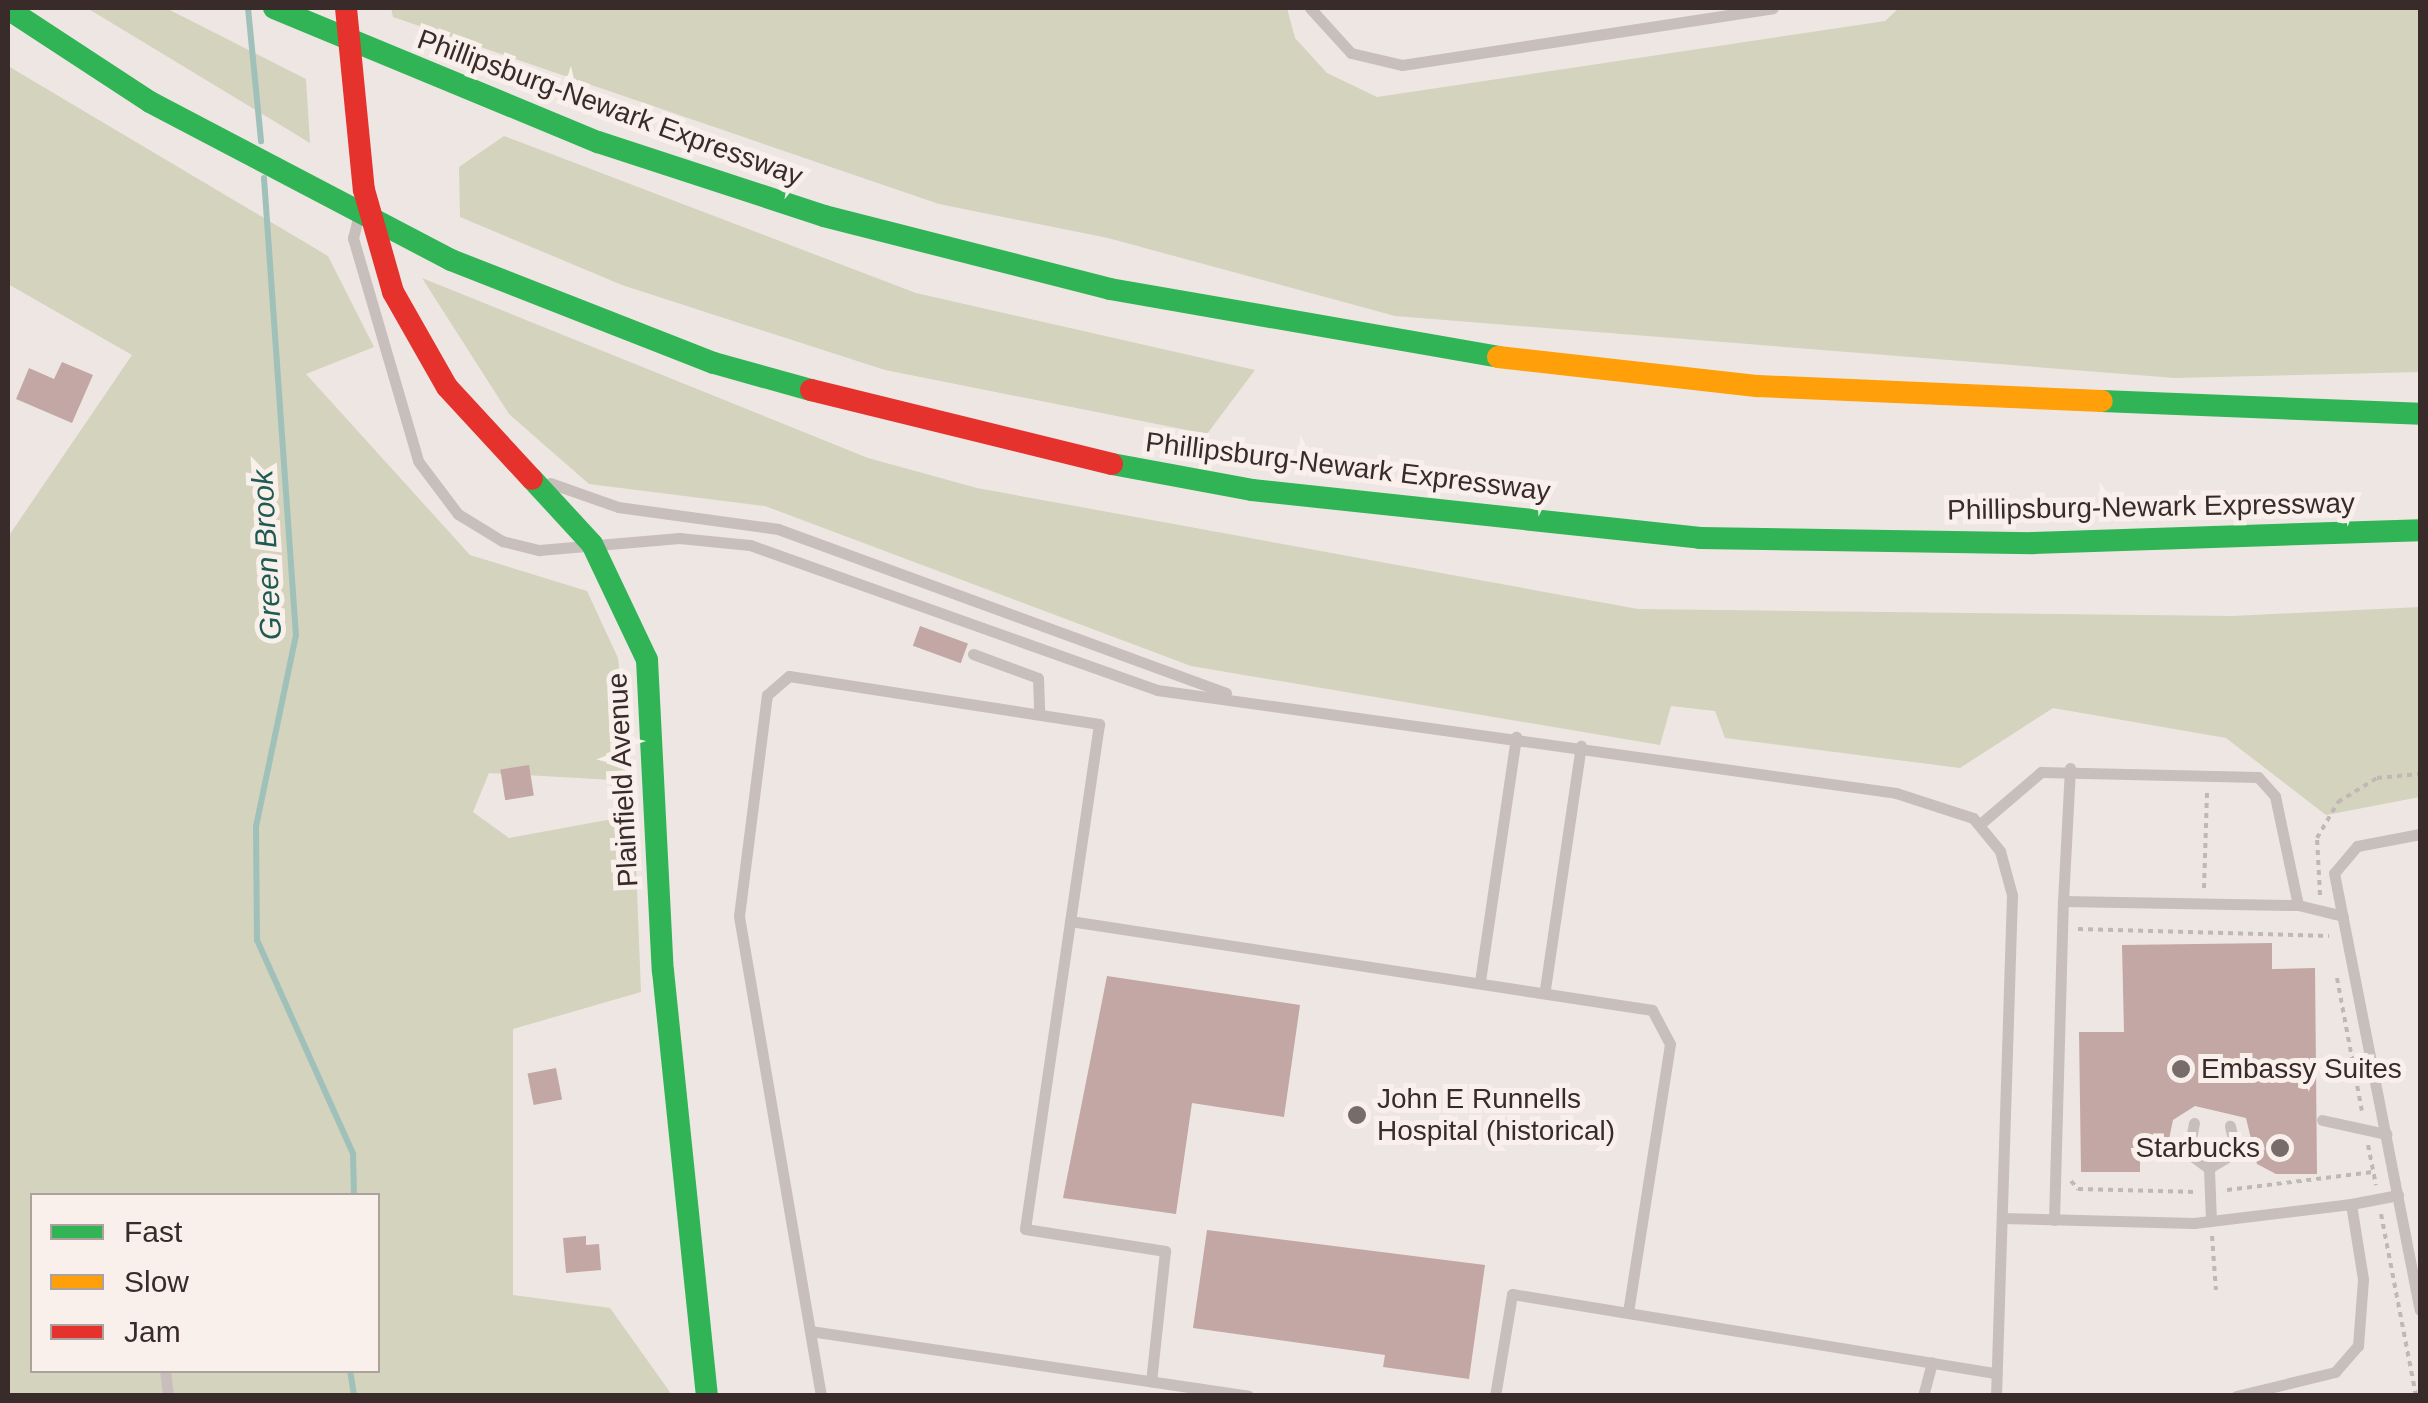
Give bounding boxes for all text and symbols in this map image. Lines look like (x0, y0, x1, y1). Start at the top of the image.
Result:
street label: Phillipsburg-Newark Expressway (413, 22, 807, 194)
street label: Phillipsburg-Newark Expressway (1144, 425, 1552, 509)
water label: Green Brook (245, 469, 289, 641)
street label: Phillipsburg-Newark Expressway (1947, 487, 2355, 527)
street label: Plainfield Avenue (601, 671, 645, 889)
place label: Embassy Suites (2201, 1052, 2402, 1086)
marker: Embassy Suites (2170, 1058, 2192, 1080)
place label: John E Runnells Hospital (historical) (1377, 1082, 1615, 1148)
marker: John E Runnells Hospital (historical) (1346, 1104, 1368, 1126)
place label: Starbucks (2136, 1131, 2260, 1165)
marker: Starbucks (2269, 1137, 2291, 1159)
legend (30, 1193, 380, 1373)
text: Fast (124, 1215, 182, 1248)
text: Slow (124, 1265, 189, 1298)
text: Jam (124, 1315, 181, 1348)

